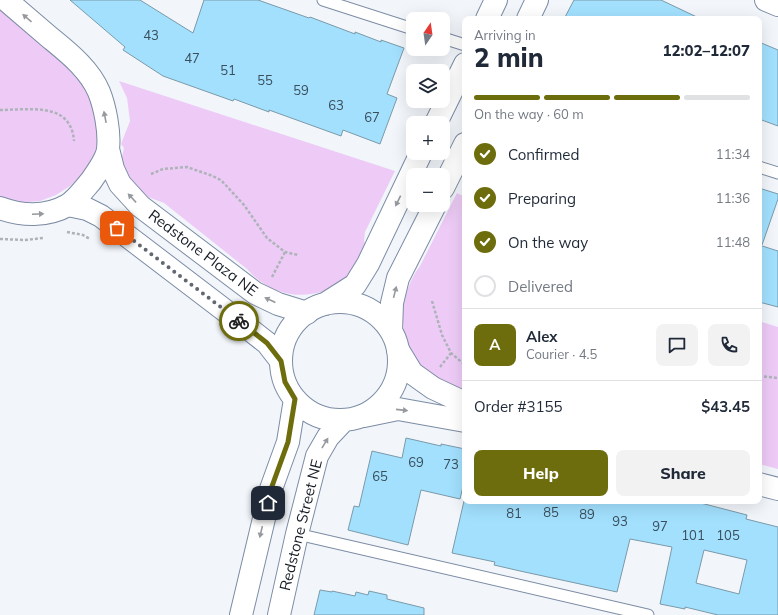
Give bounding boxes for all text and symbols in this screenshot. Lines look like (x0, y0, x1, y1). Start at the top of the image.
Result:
north arrow (406, 12, 450, 56)
map controls (406, 12, 450, 212)
one-way arrow (23, 14, 32, 23)
house number: 43 (143, 27, 159, 43)
text: Arriving in (474, 27, 536, 43)
text: 2 min (474, 41, 544, 74)
text: 12:02–12:07 (663, 41, 750, 60)
house number: 47 (184, 50, 200, 66)
house number: 51 (220, 62, 236, 78)
button: layers (406, 64, 450, 108)
house number: 55 (257, 72, 273, 88)
house number: 59 (293, 82, 309, 98)
house number: 63 (328, 97, 344, 113)
text: On the way · 60 m (474, 106, 584, 122)
house number: 67 (364, 109, 380, 125)
one-way arrow (102, 111, 108, 124)
button: + (406, 116, 450, 160)
icon: check (474, 143, 496, 165)
text: Confirmed (508, 145, 579, 164)
text: 11:34 (716, 146, 750, 162)
button: − (406, 168, 450, 212)
icon: check (474, 187, 496, 209)
text: Preparing (508, 189, 576, 208)
text: 11:36 (716, 190, 750, 206)
one-way arrow (128, 193, 137, 203)
one-way arrow (395, 195, 401, 206)
street label: Redstone Plaza NE (145, 205, 262, 300)
one-way arrow (32, 211, 45, 217)
pin (100, 211, 134, 245)
icon: bag (106, 217, 128, 239)
icon: check (474, 231, 496, 253)
text: On the way (508, 233, 588, 252)
text: 11:48 (716, 234, 750, 250)
text: Delivered (508, 277, 573, 296)
one-way arrow (392, 286, 398, 298)
one-way arrow (264, 297, 276, 303)
courier (219, 301, 259, 341)
icon: bike (228, 310, 250, 332)
button: chat (656, 324, 698, 366)
button: phone (708, 324, 750, 366)
text: Alex (526, 327, 558, 346)
text: A (489, 335, 501, 354)
text: Courier · 4.5 (526, 346, 597, 362)
text: Order #3155 (474, 397, 562, 416)
text: $43.45 (701, 397, 750, 416)
one-way arrow (396, 407, 408, 413)
one-way arrow (321, 437, 328, 449)
button: Help (474, 450, 608, 496)
button: Share (616, 450, 750, 496)
house number: 69 (408, 454, 424, 470)
house number: 73 (443, 456, 459, 472)
street label: Redstone Street NE (275, 457, 326, 593)
house number: 65 (372, 468, 388, 484)
pin (251, 486, 285, 520)
icon: home (257, 492, 279, 514)
house number: 85 (543, 504, 559, 520)
house number: 81 (506, 505, 522, 521)
house number: 89 (579, 506, 595, 522)
house number: 93 (612, 513, 628, 529)
house number: 97 (652, 518, 668, 534)
one-way arrow (258, 526, 264, 538)
house number: 101 (681, 527, 705, 543)
house number: 105 (716, 527, 740, 543)

